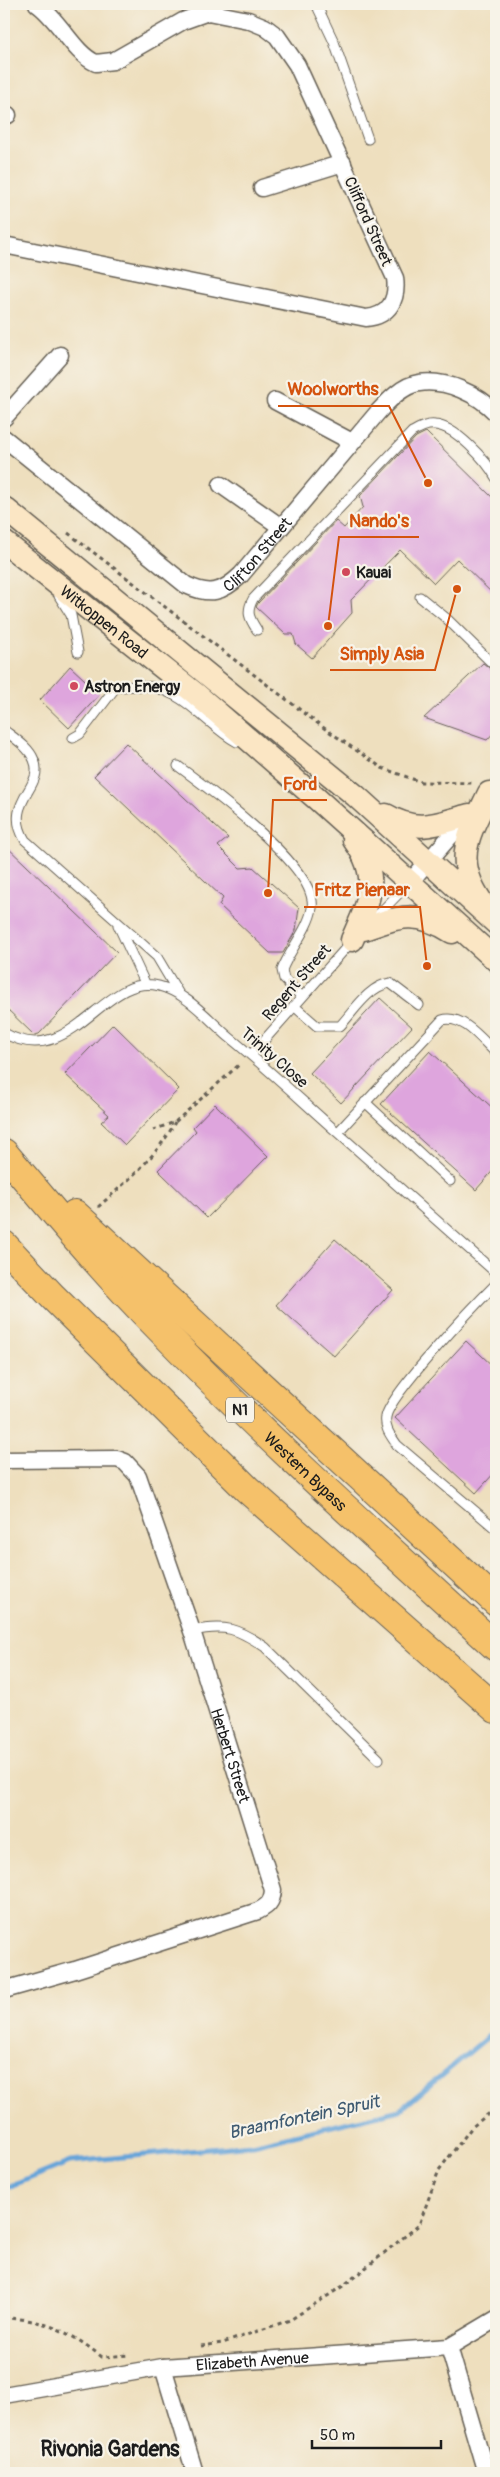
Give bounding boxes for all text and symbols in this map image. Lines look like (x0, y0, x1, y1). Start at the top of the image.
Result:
street label: Clifford Street (339, 174, 397, 270)
callout: Woolworths (278, 373, 389, 406)
text: Woolworths (288, 378, 379, 401)
callout: Nando's (339, 504, 419, 537)
text: Nando's (349, 510, 410, 533)
street label: Clifton Street (220, 513, 297, 597)
place label: Kauai (356, 563, 391, 583)
marker: Kauai (340, 566, 352, 578)
street label: Witkoppen Road (56, 581, 152, 663)
callout: Simply Asia (330, 637, 435, 670)
text: Simply Asia (340, 643, 425, 666)
place label: Astron Energy (84, 677, 180, 697)
marker: Astron Energy (68, 680, 80, 692)
callout: Ford (273, 767, 327, 800)
text: Ford (283, 773, 317, 796)
callout: Fritz Pienaar (304, 874, 420, 907)
text: Fritz Pienaar (314, 879, 411, 902)
street label: Regent Street (258, 940, 336, 1025)
street label: Trinity Close (237, 1023, 312, 1093)
road number: N1 (226, 1398, 254, 1422)
street label: Western Bypass (259, 1428, 351, 1516)
street label: Herbert Street (206, 1706, 254, 1806)
water label: Braamfontein Spruit (227, 2090, 383, 2145)
street label: Elizabeth Avenue (195, 2348, 310, 2376)
scale bar (312, 2417, 441, 2449)
text: 50 m (320, 2426, 355, 2445)
district label: Rivonia Gardens (40, 2436, 180, 2463)

